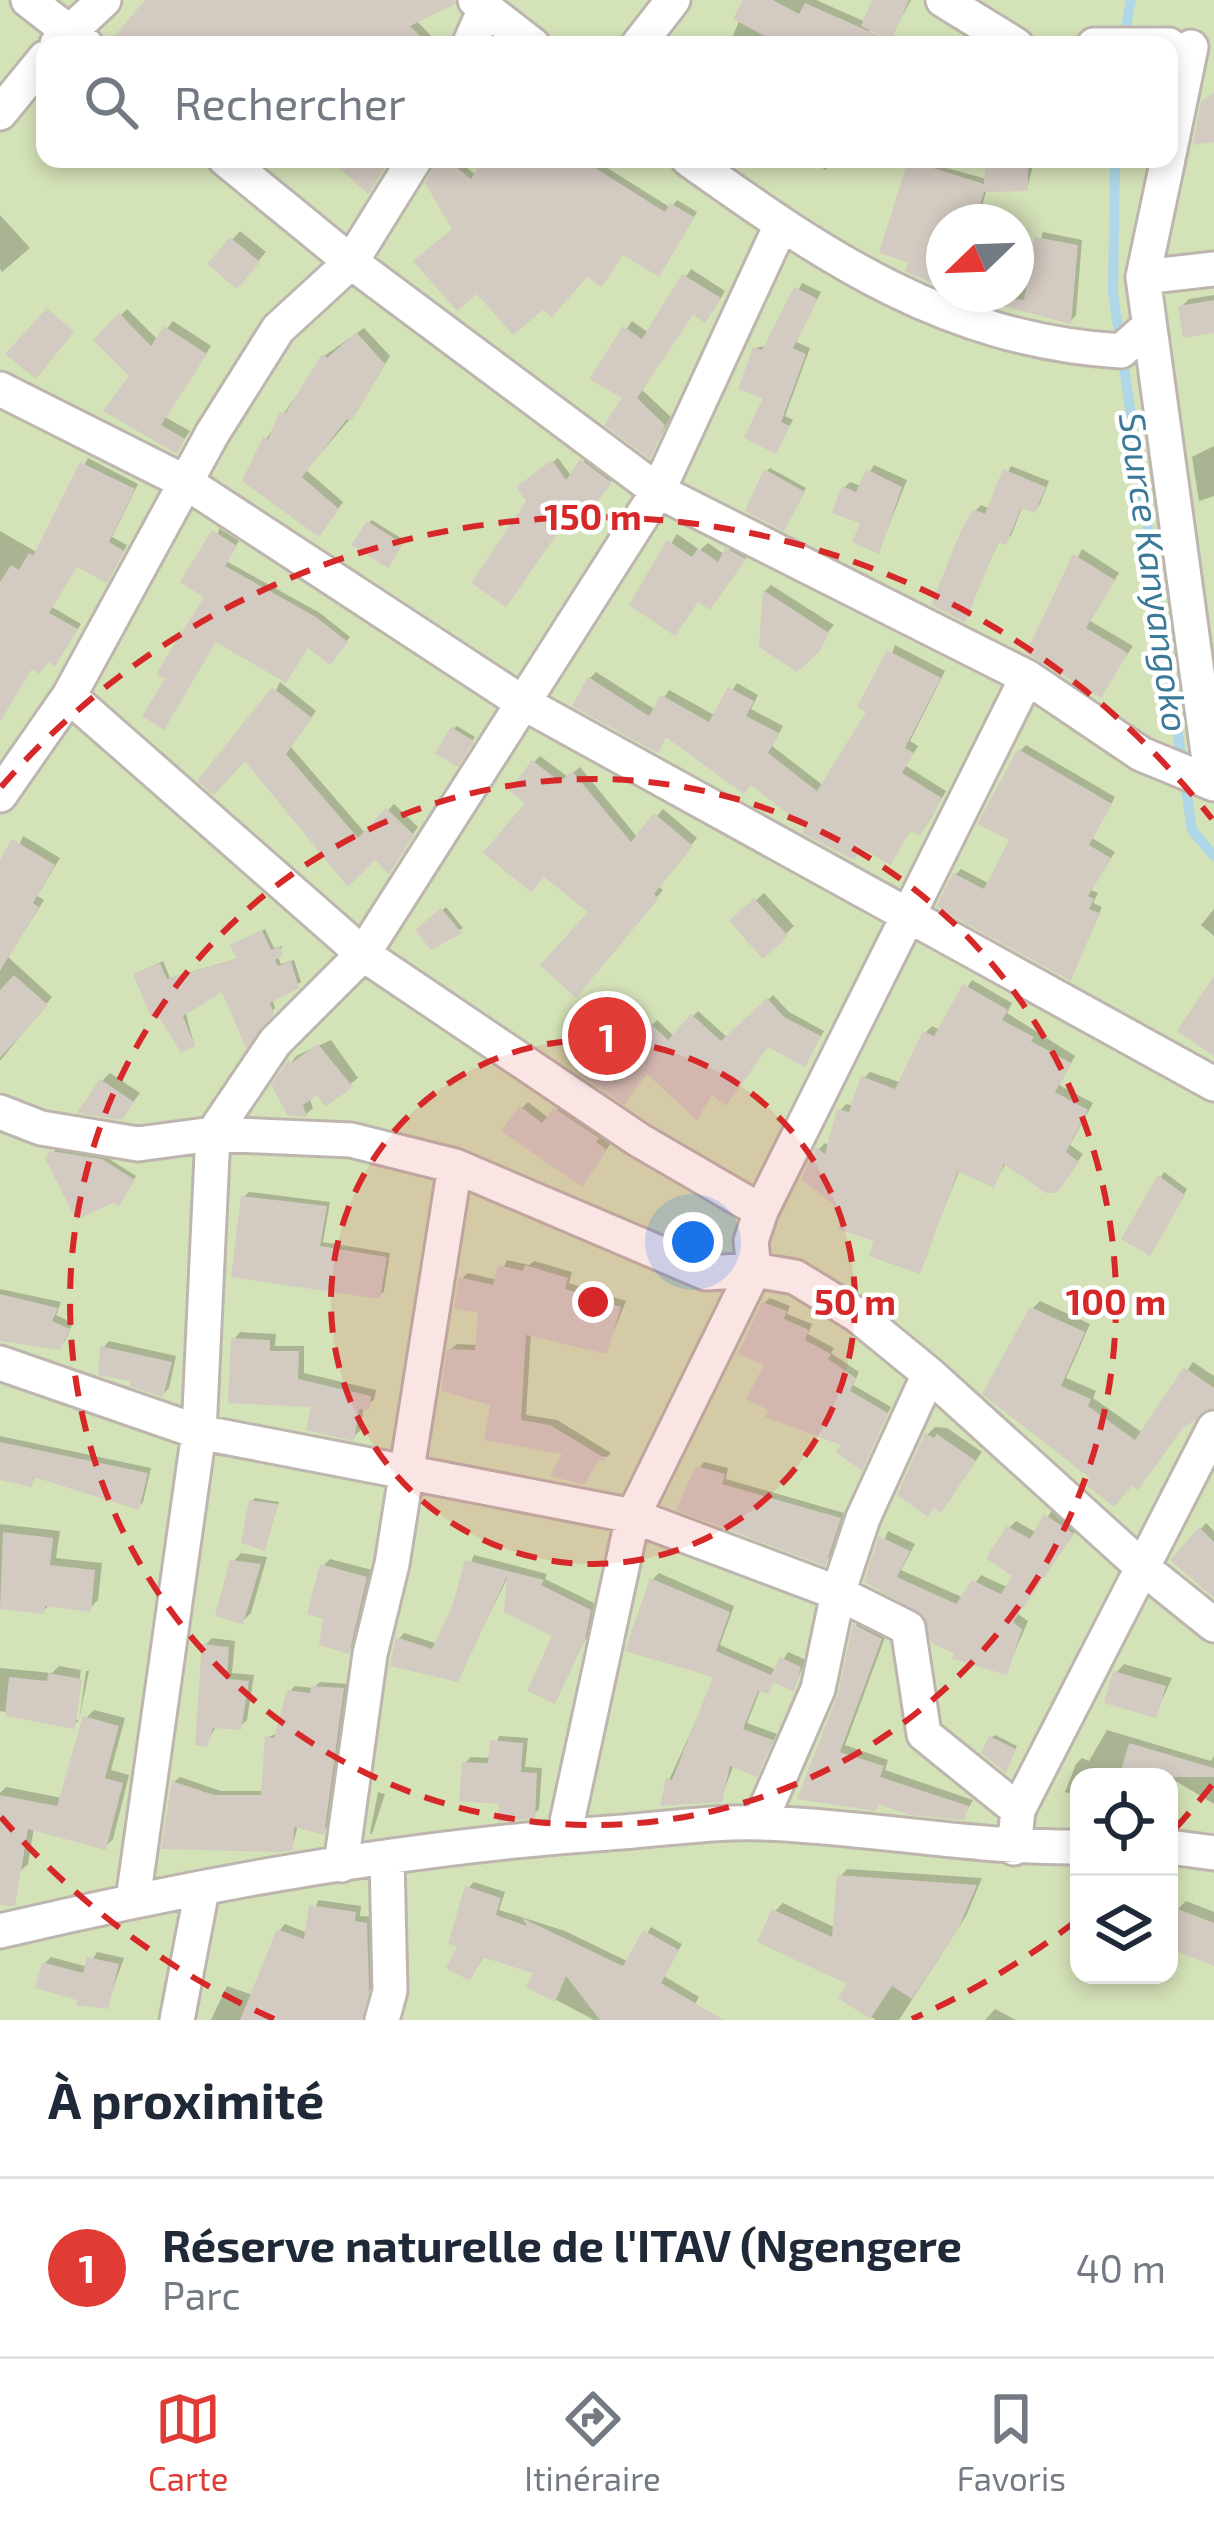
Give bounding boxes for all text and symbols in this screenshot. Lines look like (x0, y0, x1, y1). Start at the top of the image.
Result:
search box (36, 36, 1178, 168)
icon: search (78, 69, 144, 135)
text: Rechercher (174, 75, 406, 129)
north arrow (926, 204, 1034, 312)
water label: Source Kanyangoko (1111, 409, 1199, 735)
text: 150 m (544, 494, 642, 537)
pin: 1 (568, 991, 646, 1081)
your location (663, 1212, 723, 1272)
text: 50 m (814, 1279, 896, 1322)
text: 100 m (1066, 1279, 1166, 1322)
centre of rings (572, 1281, 614, 1323)
map controls (1070, 1768, 1178, 1984)
button: locate (1070, 1768, 1178, 1876)
button: layers (1070, 1876, 1178, 1984)
text: À proximité (48, 2068, 324, 2129)
text: Réserve naturelle de l'ITAV (Ngengere (162, 2217, 962, 2271)
text: 1 (79, 2244, 95, 2291)
text: 40 m (1076, 2244, 1166, 2291)
text: Parc (162, 2271, 240, 2318)
tab: Carte (148, 2386, 228, 2498)
tab: Itinéraire (524, 2386, 661, 2498)
tab: Favoris (957, 2386, 1066, 2498)

